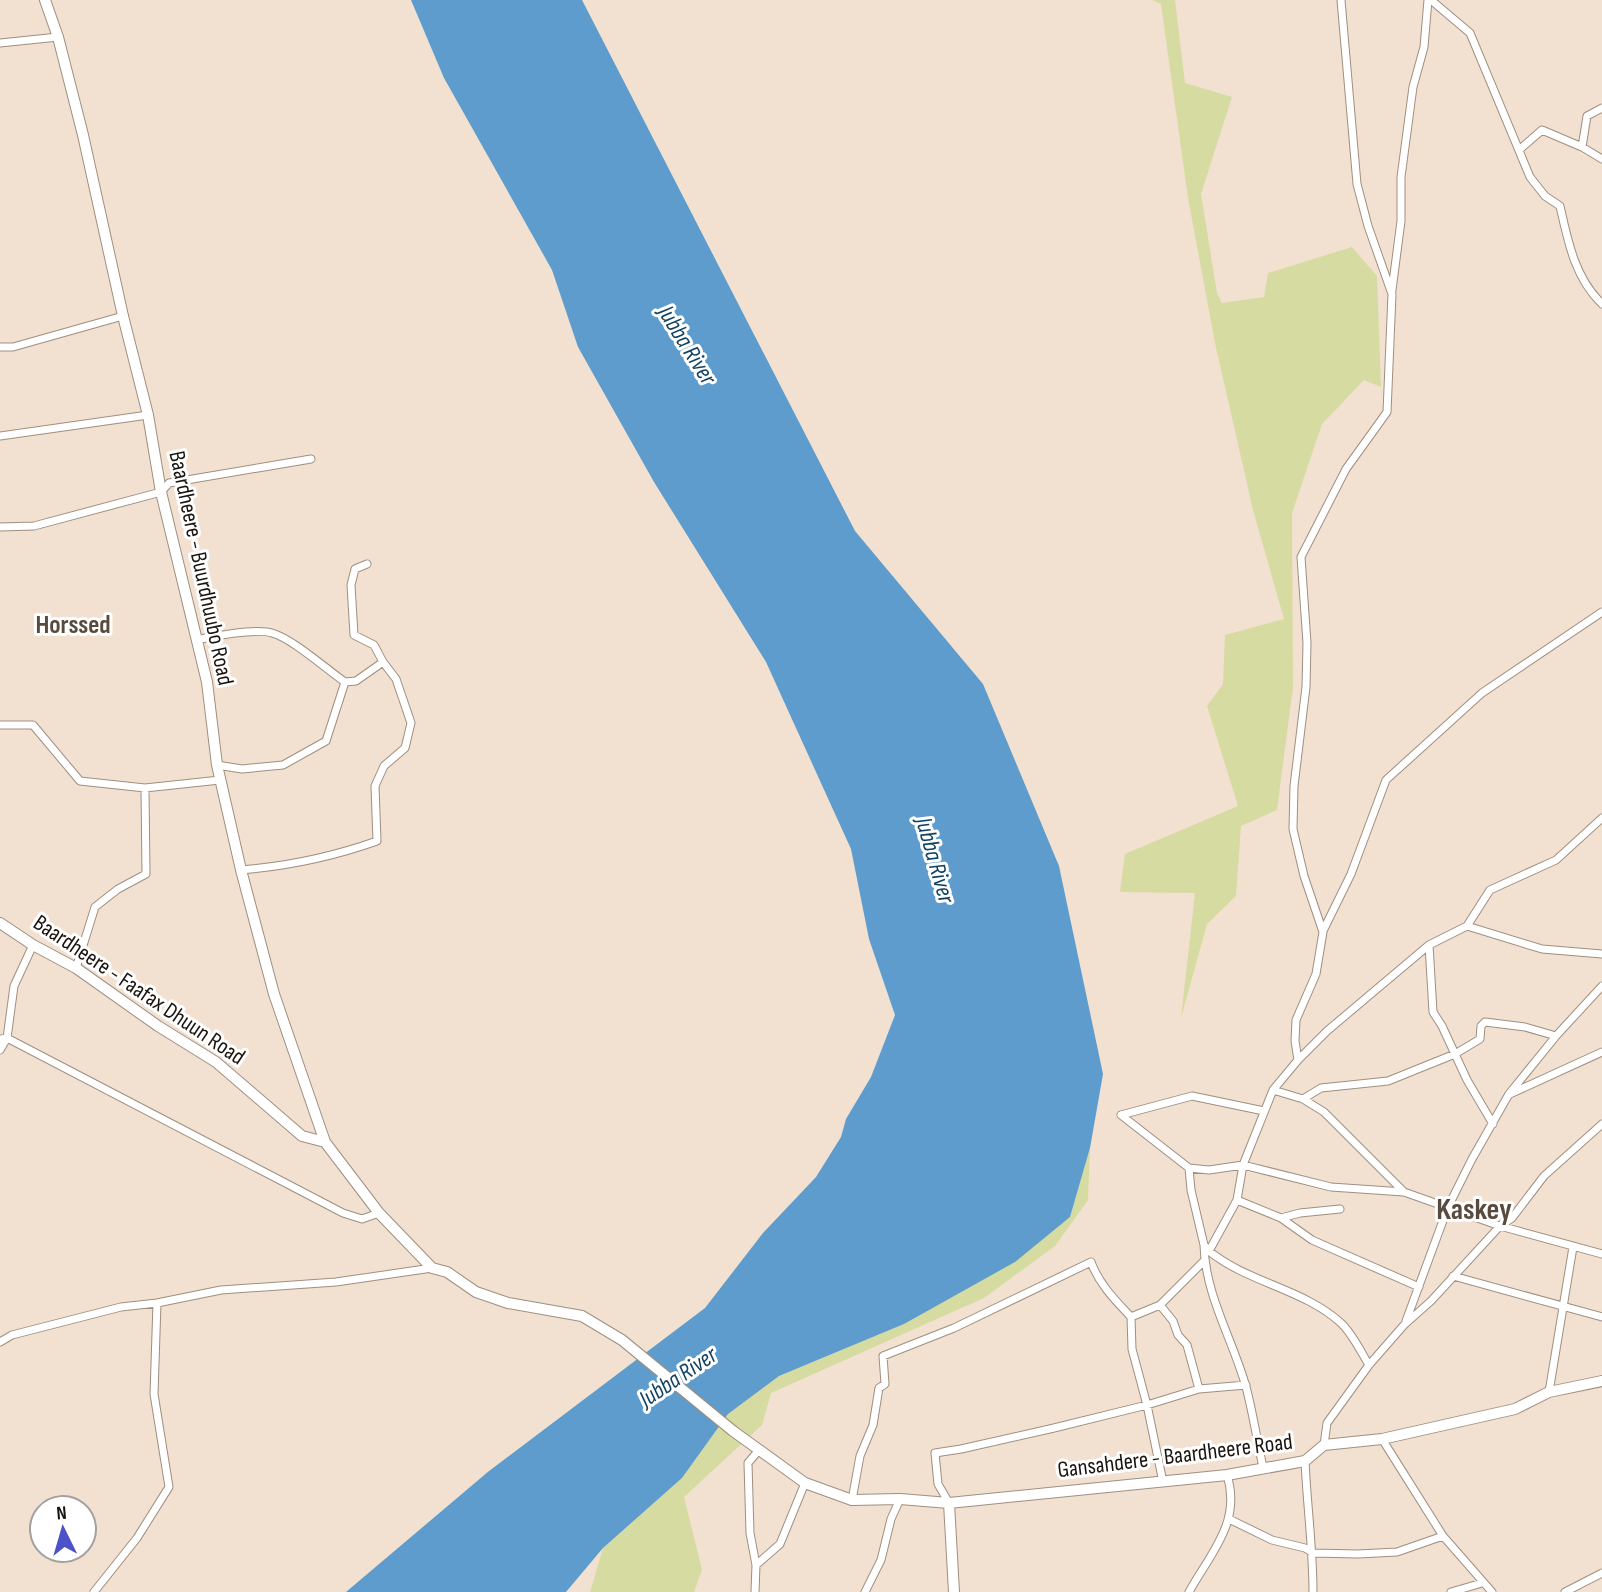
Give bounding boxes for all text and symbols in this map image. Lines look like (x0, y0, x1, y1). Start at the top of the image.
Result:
water label: Jubba River (650, 298, 723, 391)
street label: Baardheere - Buurdhuubo Road (162, 448, 240, 688)
district label: Horssed (35, 610, 111, 641)
water label: Jubba River (908, 812, 961, 907)
street label: Baardheere - Faafax Dhuun Road (28, 909, 250, 1071)
district label: Kaskey (1436, 1192, 1512, 1228)
water label: Jubba River (632, 1340, 724, 1415)
street label: Gansahdere - Baardheere Road (1056, 1428, 1294, 1484)
north arrow (28, 1494, 98, 1564)
text: N (56, 1502, 68, 1525)

